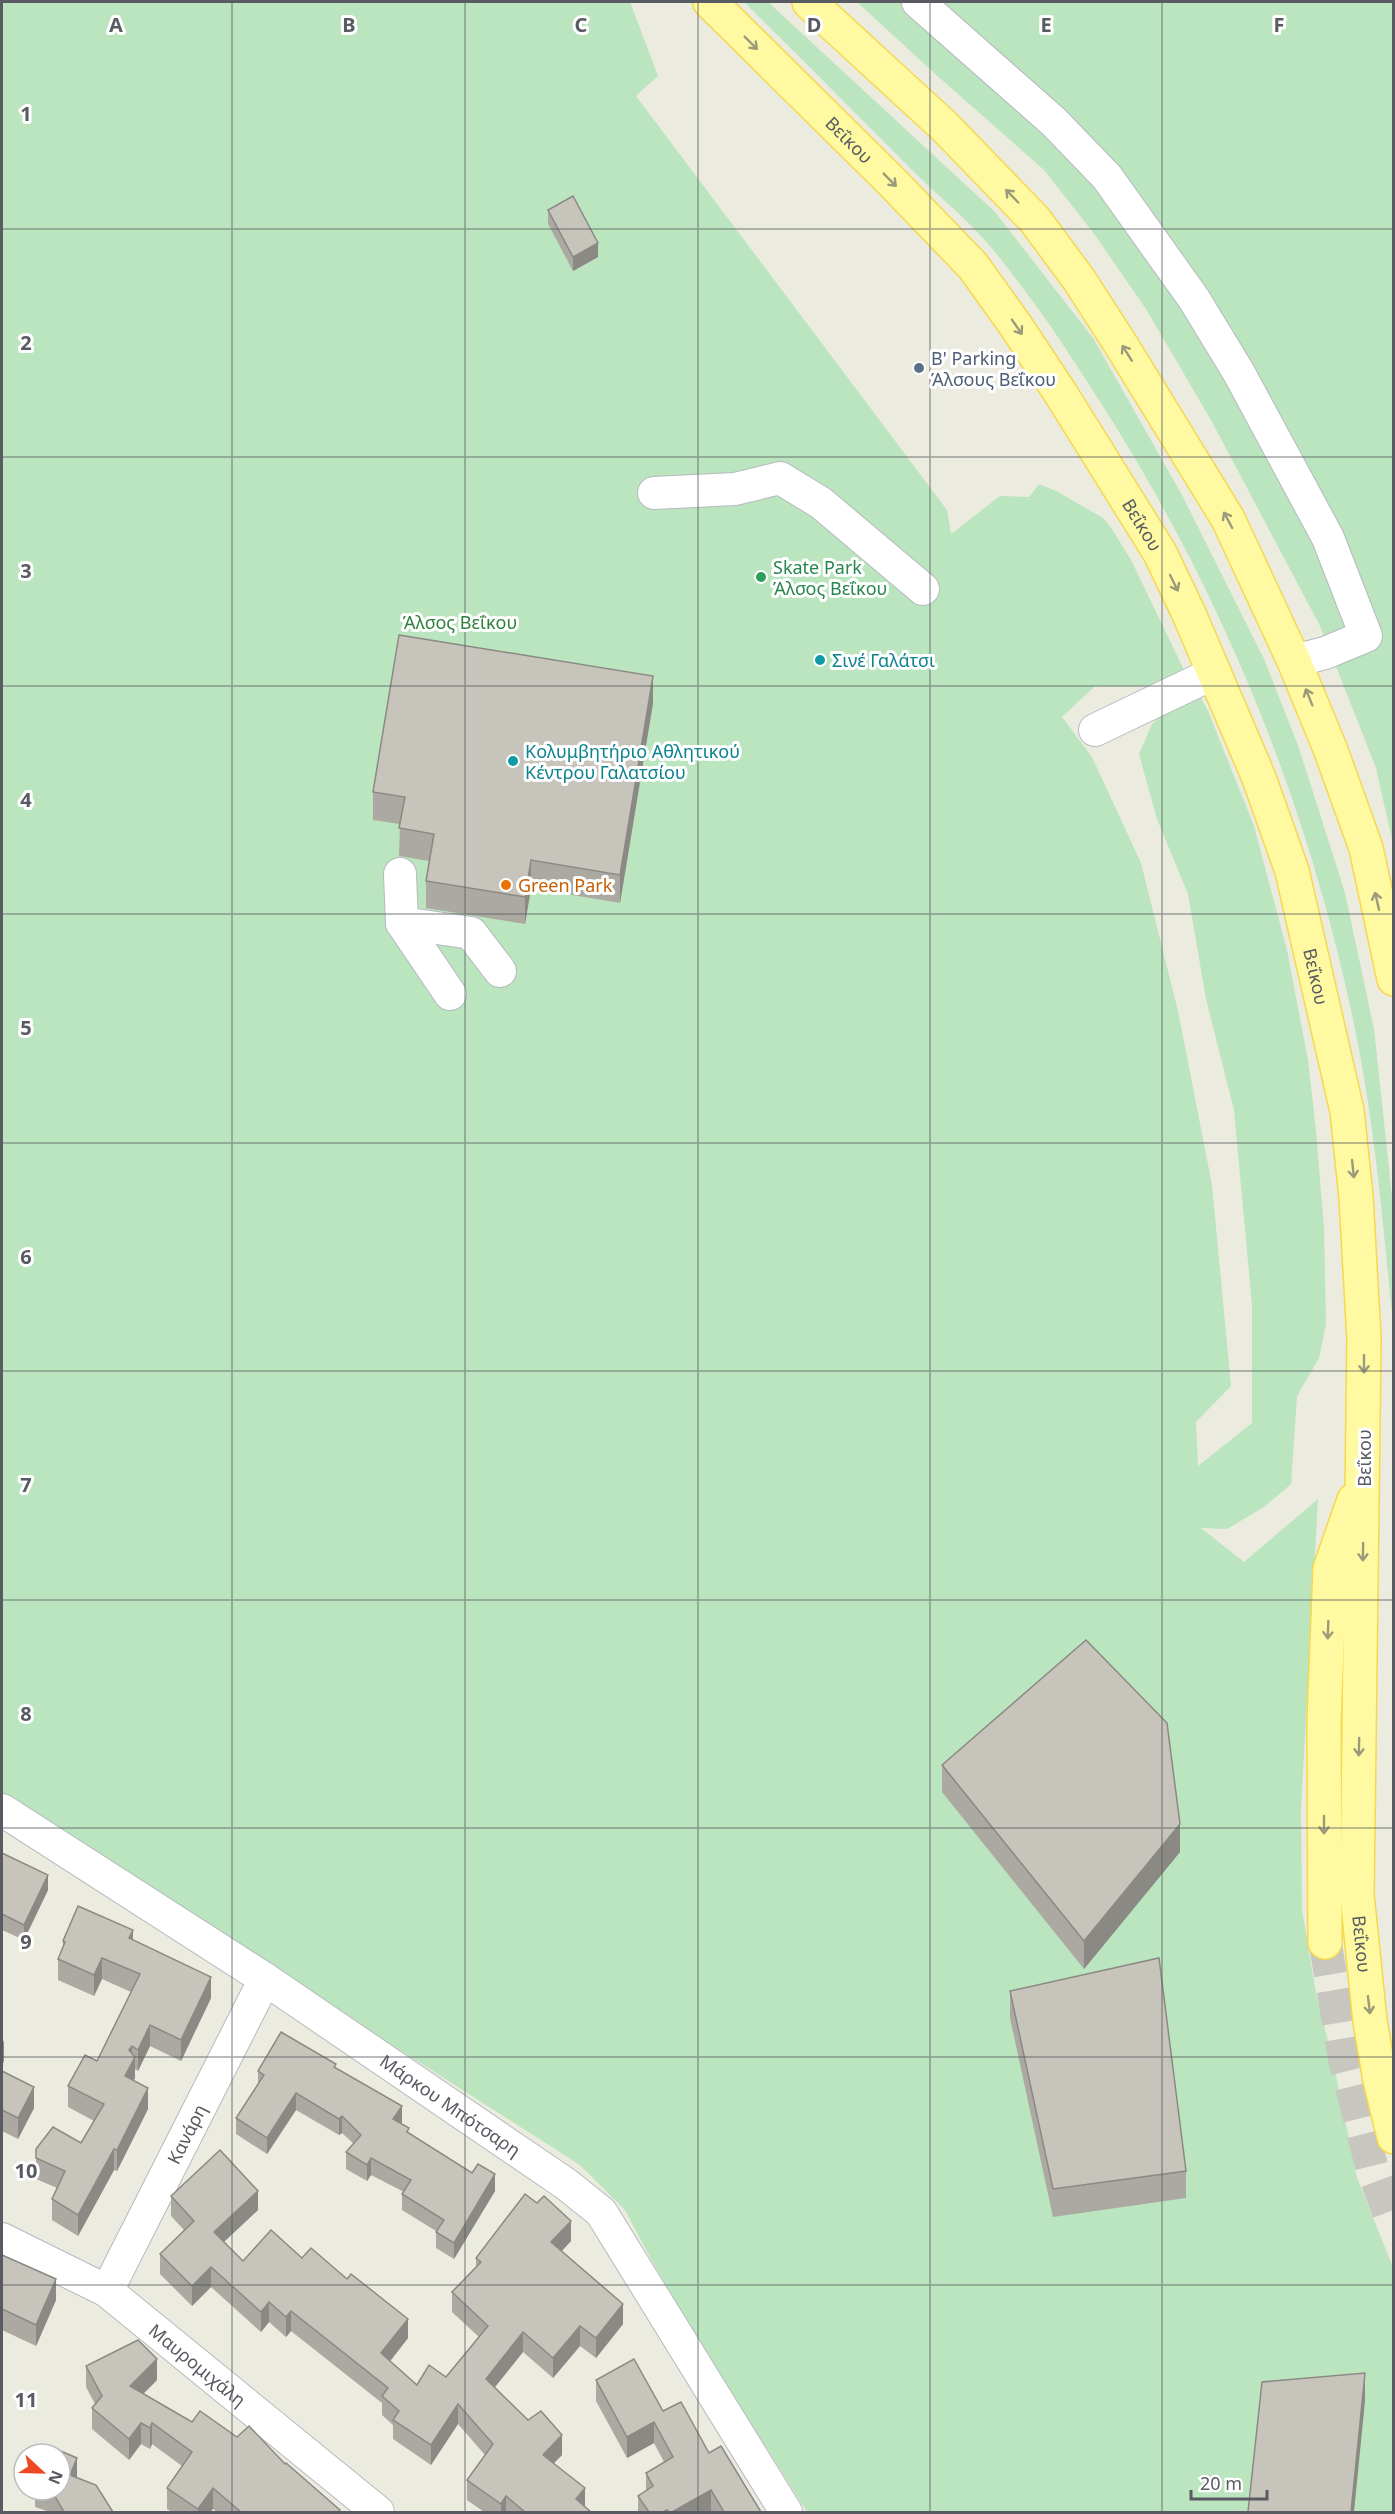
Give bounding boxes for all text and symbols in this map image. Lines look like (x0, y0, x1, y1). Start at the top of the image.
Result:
text: A (109, 11, 123, 38)
text: B (342, 11, 356, 38)
text: C (575, 11, 588, 38)
text: D (807, 11, 821, 38)
text: E (1040, 11, 1052, 38)
text: F (1274, 11, 1284, 38)
one-way arrow (744, 35, 759, 50)
text: 1 (20, 100, 32, 127)
street label: Βεΐκου (820, 111, 878, 169)
one-way arrow (882, 173, 897, 187)
one-way arrow (1005, 189, 1019, 204)
one-way arrow (1011, 319, 1023, 335)
text: 2 (20, 329, 32, 356)
one-way arrow (1120, 345, 1132, 362)
place label: Β' Parking Άλσους Βεΐκου (931, 346, 1056, 391)
marker: Β' Parking Άλσους Βεΐκου (912, 361, 926, 375)
street label: Βεΐκου (1117, 494, 1168, 555)
one-way arrow (1222, 512, 1234, 529)
place label: Skate Park Άλσος Βεΐκου (773, 555, 887, 600)
text: 3 (20, 557, 32, 584)
marker: Skate Park Άλσος Βεΐκου (754, 570, 768, 584)
one-way arrow (1168, 573, 1180, 591)
park label: Άλσος Βεΐκου (403, 610, 517, 634)
place label: Σινέ Γαλάτσι (832, 648, 935, 672)
marker: Σινέ Γαλάτσι (813, 653, 827, 667)
one-way arrow (1303, 688, 1314, 707)
place label: Κολυμβητήριο Αθλητικού Κέντρου Γαλατσίου (525, 739, 740, 784)
marker: Κολυμβητήριο Αθλητικού Κέντρου Γαλατσίου (506, 754, 520, 768)
text: 4 (20, 786, 32, 813)
place label: Green Park (518, 873, 613, 897)
marker: Green Park (499, 878, 513, 892)
one-way arrow (1371, 892, 1383, 911)
street label: Βεΐκου (1298, 946, 1334, 1007)
text: 5 (20, 1014, 32, 1041)
one-way arrow (1348, 1159, 1359, 1178)
text: 6 (20, 1243, 32, 1270)
one-way arrow (1358, 1353, 1370, 1373)
street label: Βεΐκου (1352, 1429, 1376, 1487)
text: 7 (20, 1471, 32, 1498)
one-way arrow (1357, 1542, 1368, 1562)
one-way arrow (1322, 1620, 1333, 1640)
text: 8 (20, 1700, 32, 1727)
one-way arrow (1353, 1737, 1365, 1757)
one-way arrow (1318, 1815, 1330, 1835)
street label: Βεΐκου (1347, 1914, 1377, 1974)
text: 9 (20, 1928, 32, 1955)
one-way arrow (1363, 1994, 1374, 2014)
street label: Μάρκου Μπότσαρη (375, 2049, 525, 2162)
street label: Κανάρη (161, 2100, 212, 2168)
text: 10 (15, 2157, 37, 2184)
street label: Μαυρομιχάλη (144, 2318, 251, 2412)
text: 11 (15, 2386, 37, 2413)
north arrow (12, 2442, 72, 2502)
scale bar (1191, 2463, 1268, 2501)
text: N (43, 2467, 69, 2488)
text: 20 m (1200, 2471, 1242, 2495)

